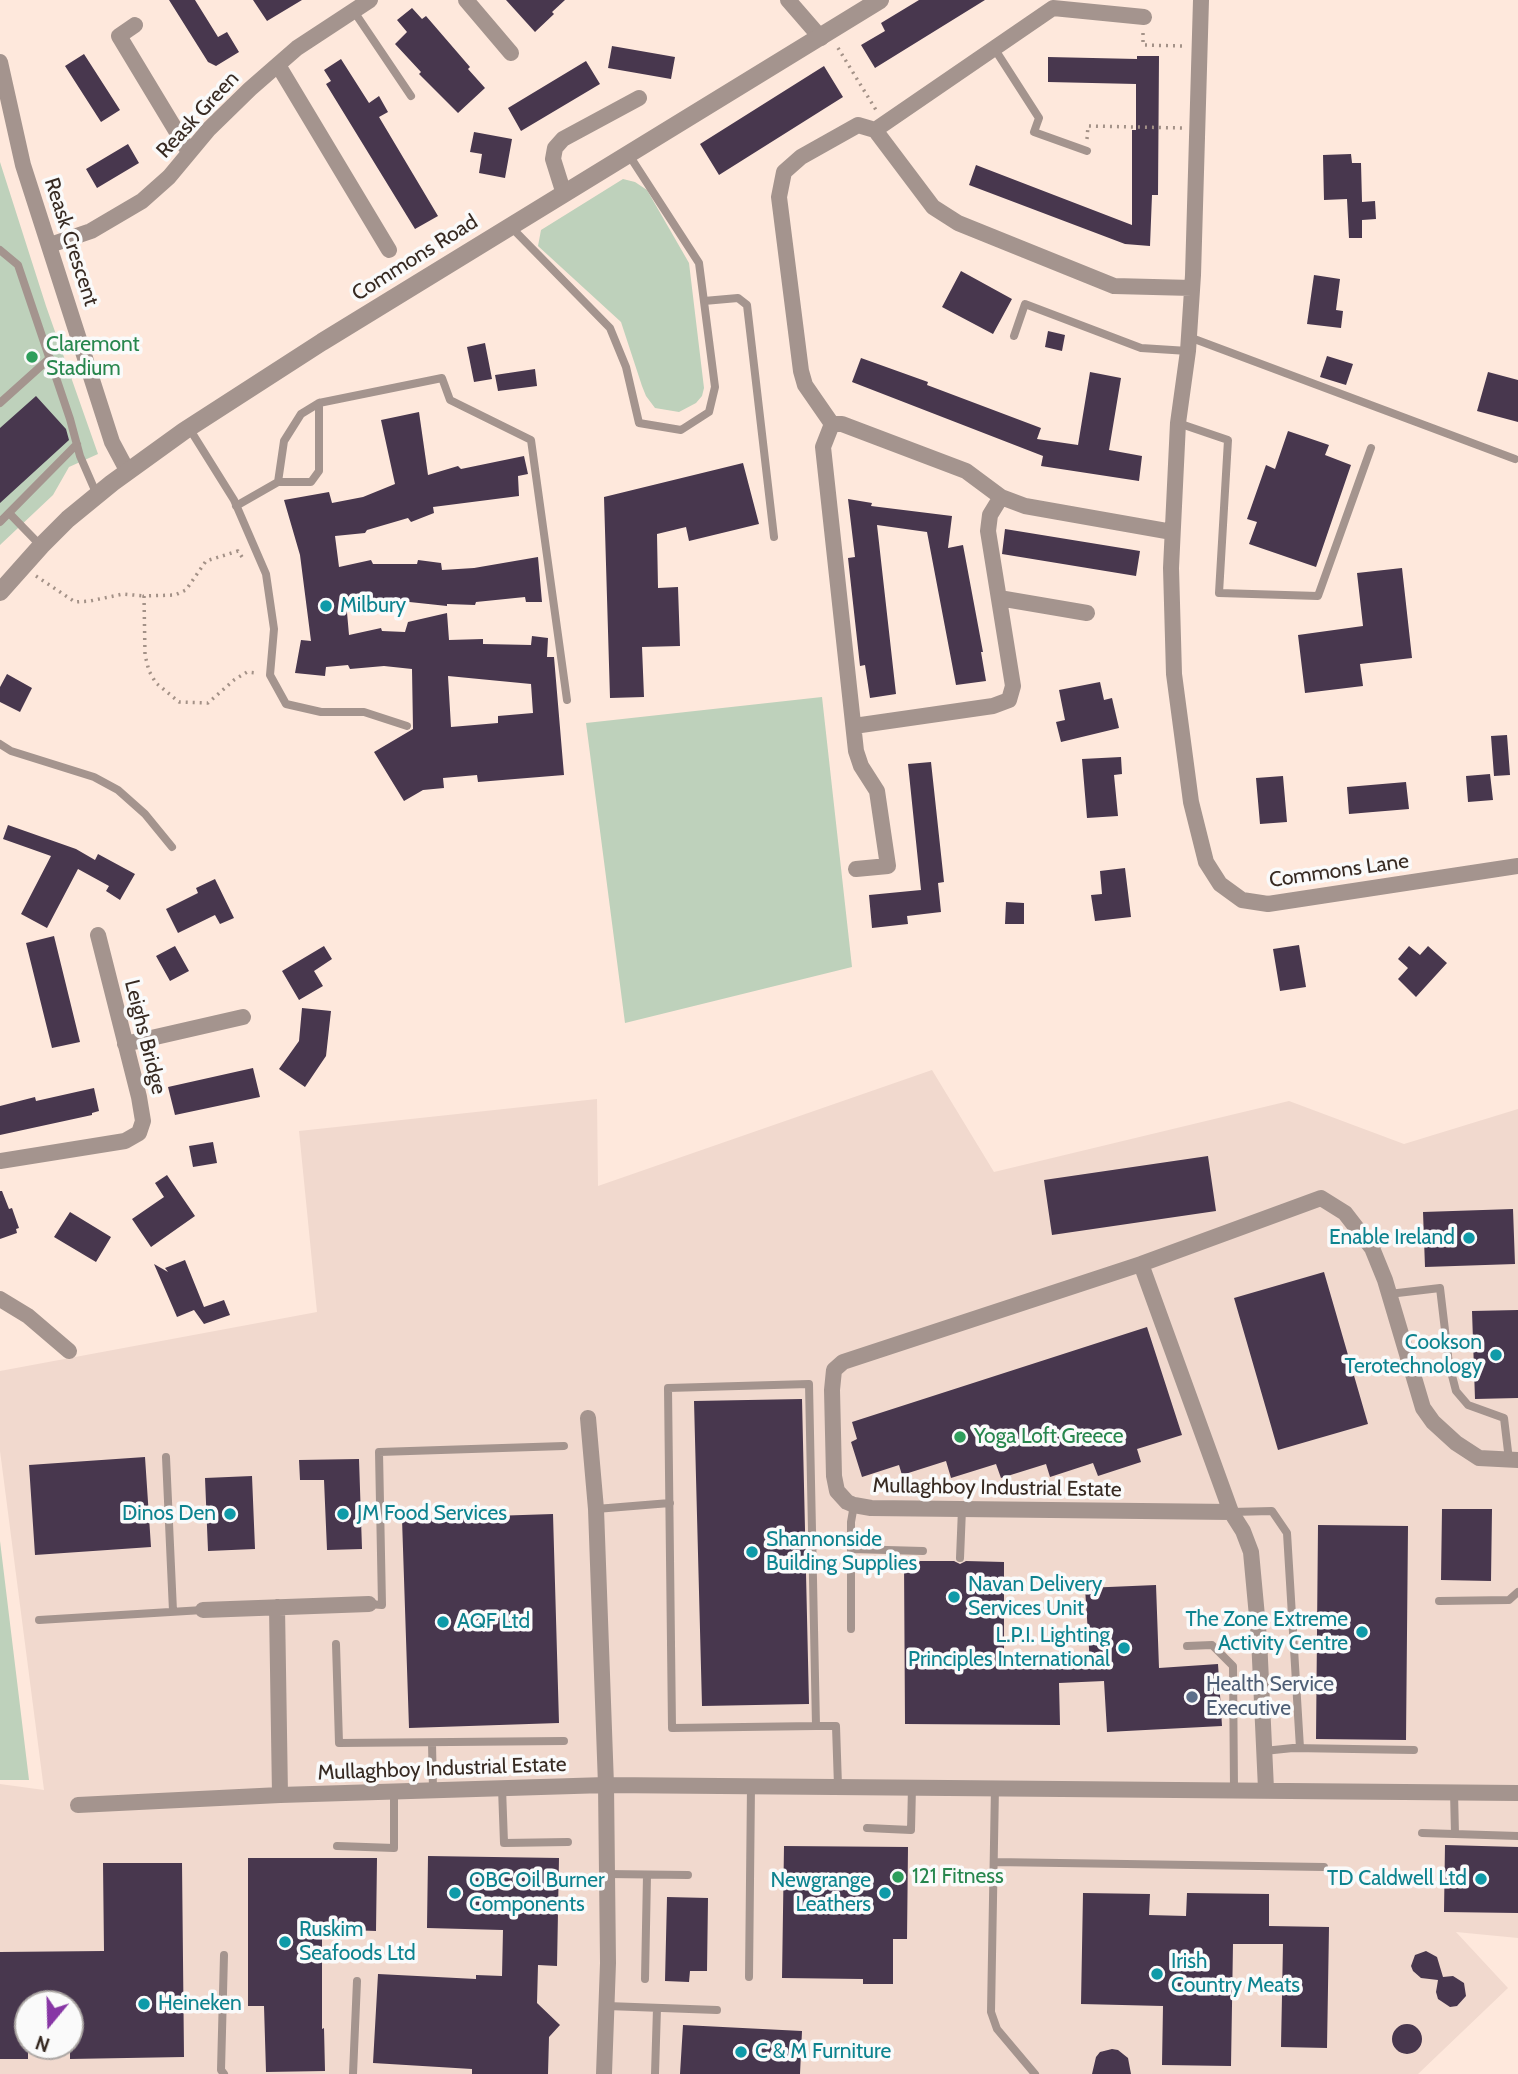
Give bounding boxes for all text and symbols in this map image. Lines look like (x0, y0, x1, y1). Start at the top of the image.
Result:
street label: Reask Green (151, 66, 245, 164)
street label: Reask Crescent (38, 175, 104, 309)
street label: Commons Road (348, 209, 482, 307)
place label: Claremont Stadium (46, 332, 140, 382)
marker: Claremont Stadium (24, 349, 40, 365)
place label: Milbury (340, 593, 406, 619)
marker: Milbury (318, 598, 334, 614)
street label: Commons Lane (1268, 849, 1410, 893)
street label: Leighs Bridge (119, 977, 171, 1097)
place label: Enable Ireland (1329, 1225, 1455, 1251)
marker: Enable Ireland (1461, 1230, 1477, 1246)
place label: Cookson Terotechnology (1345, 1330, 1482, 1380)
marker: Cookson Terotechnology (1488, 1347, 1504, 1363)
place label: Yoga Loft Greece (974, 1424, 1123, 1450)
marker: Yoga Loft Greece (952, 1429, 968, 1445)
street label: Mullaghboy Industrial Estate (872, 1473, 1122, 1503)
place label: Dinos Den (122, 1501, 216, 1527)
place label: JM Food Services (357, 1501, 507, 1527)
marker: Dinos Den (222, 1506, 238, 1522)
marker: JM Food Services (335, 1506, 351, 1522)
place label: Shannonside Building Supplies (766, 1527, 917, 1577)
marker: Shannonside Building Supplies (744, 1544, 760, 1560)
place label: Navan Delivery Services Unit (968, 1572, 1102, 1622)
marker: Navan Delivery Services Unit (946, 1589, 962, 1605)
place label: The Zone Extreme Activity Centre (1185, 1607, 1348, 1657)
place label: AQF Ltd (457, 1609, 530, 1635)
marker: AQF Ltd (435, 1614, 451, 1630)
place label: L.P.I. Lighting Principles International (908, 1623, 1110, 1673)
marker: The Zone Extreme Activity Centre (1354, 1624, 1370, 1640)
marker: L.P.I. Lighting Principles International (1116, 1640, 1132, 1656)
place label: Health Service Executive (1206, 1672, 1334, 1722)
marker: Health Service Executive (1184, 1689, 1200, 1705)
street label: Mullaghboy Industrial Estate (317, 1752, 567, 1786)
place label: 121 Fitness (912, 1864, 1004, 1890)
place label: TD Caldwell Ltd (1327, 1866, 1467, 1892)
place label: OBC Oil Burner Components (469, 1868, 605, 1918)
place label: Newgrange Leathers (771, 1868, 871, 1918)
marker: 121 Fitness (890, 1869, 906, 1885)
marker: TD Caldwell Ltd (1473, 1871, 1489, 1887)
marker: OBC Oil Burner Components (447, 1885, 463, 1901)
marker: Newgrange Leathers (877, 1885, 893, 1901)
place label: Ruskim Seafoods Ltd (299, 1917, 416, 1967)
marker: Ruskim Seafoods Ltd (277, 1934, 293, 1950)
place label: Irish Country Meats (1171, 1949, 1300, 1999)
marker: Irish Country Meats (1149, 1966, 1165, 1982)
north arrow (14, 1990, 84, 2060)
place label: Heineken (158, 1991, 242, 2017)
marker: Heineken (136, 1996, 152, 2012)
text: N (33, 2030, 53, 2056)
place label: C & M Furniture (755, 2039, 891, 2065)
marker: C & M Furniture (733, 2044, 749, 2060)

